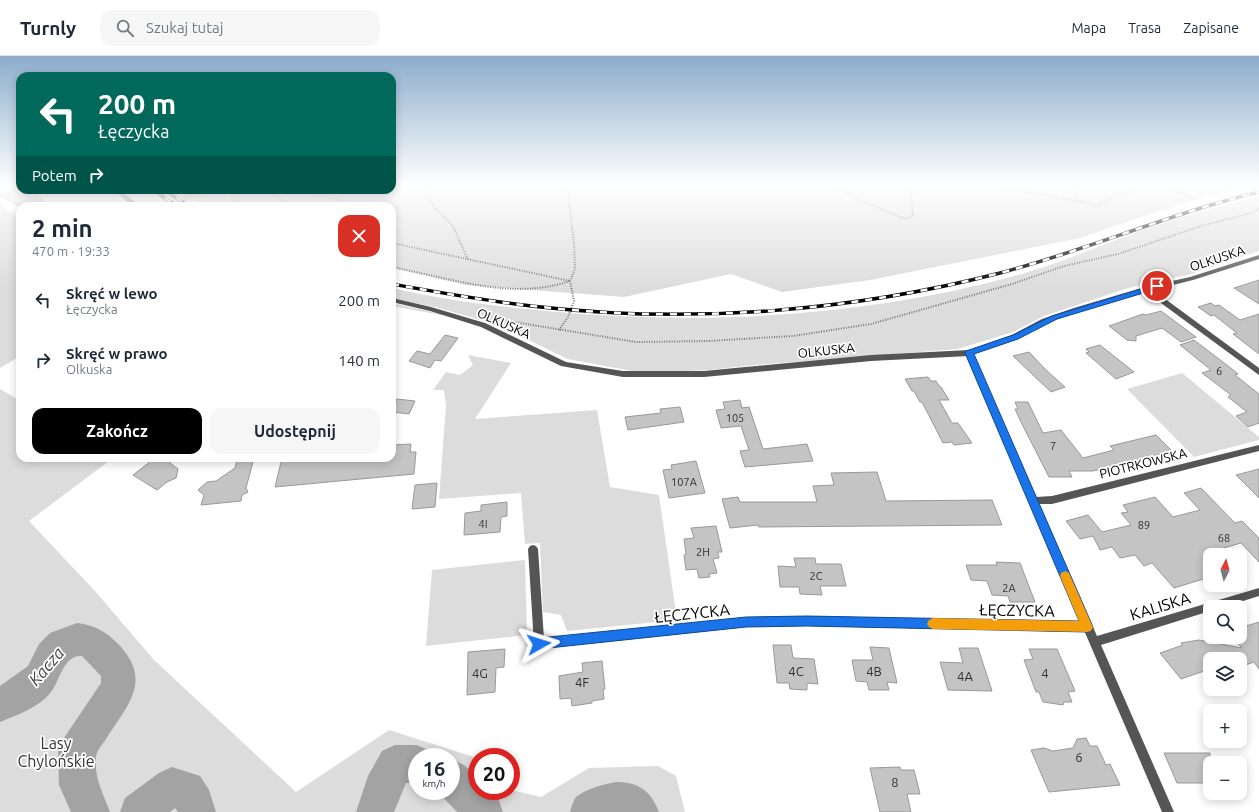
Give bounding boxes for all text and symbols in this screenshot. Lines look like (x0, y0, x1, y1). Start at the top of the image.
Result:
search box (100, 10, 380, 46)
text: Turnly (20, 17, 76, 39)
icon: search (114, 17, 136, 39)
text: Szukaj tutaj (146, 19, 223, 36)
text: Mapa (1071, 20, 1106, 36)
text: Trasa (1128, 20, 1161, 36)
text: Zapisane (1183, 20, 1239, 36)
icon: left (32, 88, 84, 140)
text: 200 m (98, 88, 176, 119)
text: Łęczycka (98, 121, 169, 141)
icon: right (85, 164, 107, 186)
text: Potem (32, 167, 77, 184)
text: 2 min (32, 215, 93, 242)
button: close (338, 215, 380, 257)
street label: OLKUSKA (1188, 242, 1247, 273)
text: 470 m · 19:33 (32, 244, 110, 258)
pin (1140, 269, 1174, 303)
icon: arrive (1146, 275, 1168, 297)
text: Skręć w lewo (66, 285, 158, 302)
icon: left (32, 289, 54, 311)
text: 200 m (338, 292, 380, 309)
text: Łęczycka (66, 302, 118, 316)
street label: OLKUSKA (475, 305, 533, 341)
street label: OLKUSKA (797, 340, 856, 360)
text: Skręć w prawo (66, 345, 168, 362)
icon: right (32, 349, 54, 371)
text: 140 m (338, 352, 380, 369)
text: Olkuska (66, 362, 112, 376)
house number: 6 (1216, 365, 1222, 377)
button: Zakończ (32, 408, 202, 454)
button: Udostępnij (210, 408, 380, 454)
house number: 105 (726, 412, 744, 424)
house number: 7 (1050, 440, 1056, 452)
street label: PIOTRKOWSKA (1098, 445, 1189, 481)
house number: 107A (671, 476, 698, 488)
house number: 4I (478, 518, 488, 530)
house number: 89 (1138, 519, 1150, 531)
house number: 68 (1218, 532, 1230, 544)
house number: 2H (696, 546, 710, 558)
north arrow (1203, 548, 1247, 592)
map controls (1203, 548, 1247, 800)
house number: 2C (810, 570, 823, 582)
house number: 2A (1002, 582, 1017, 594)
street label: KALISKA (1128, 588, 1193, 624)
street label: ŁĘCZYCKA (653, 600, 731, 626)
street label: ŁĘCZYCKA (979, 600, 1056, 620)
button: search (1203, 600, 1247, 644)
position arrow (518, 623, 560, 665)
water label: Kacza (24, 643, 68, 689)
button: layers (1203, 652, 1247, 696)
house number: 4C (788, 664, 804, 678)
house number: 4B (866, 664, 882, 678)
house number: 4G (472, 666, 488, 680)
house number: 4 (1041, 666, 1049, 680)
house number: 4A (957, 669, 973, 683)
house number: 4F (575, 675, 589, 689)
button: + (1203, 704, 1247, 748)
park label: Lasy Chylońskie (18, 734, 94, 770)
speed limit sign: 20 (468, 748, 520, 800)
house number: 6 (1075, 750, 1083, 764)
button: − (1203, 756, 1247, 800)
text: 16 (423, 757, 445, 780)
house number: 8 (891, 775, 899, 789)
text: km/h (422, 778, 446, 789)

